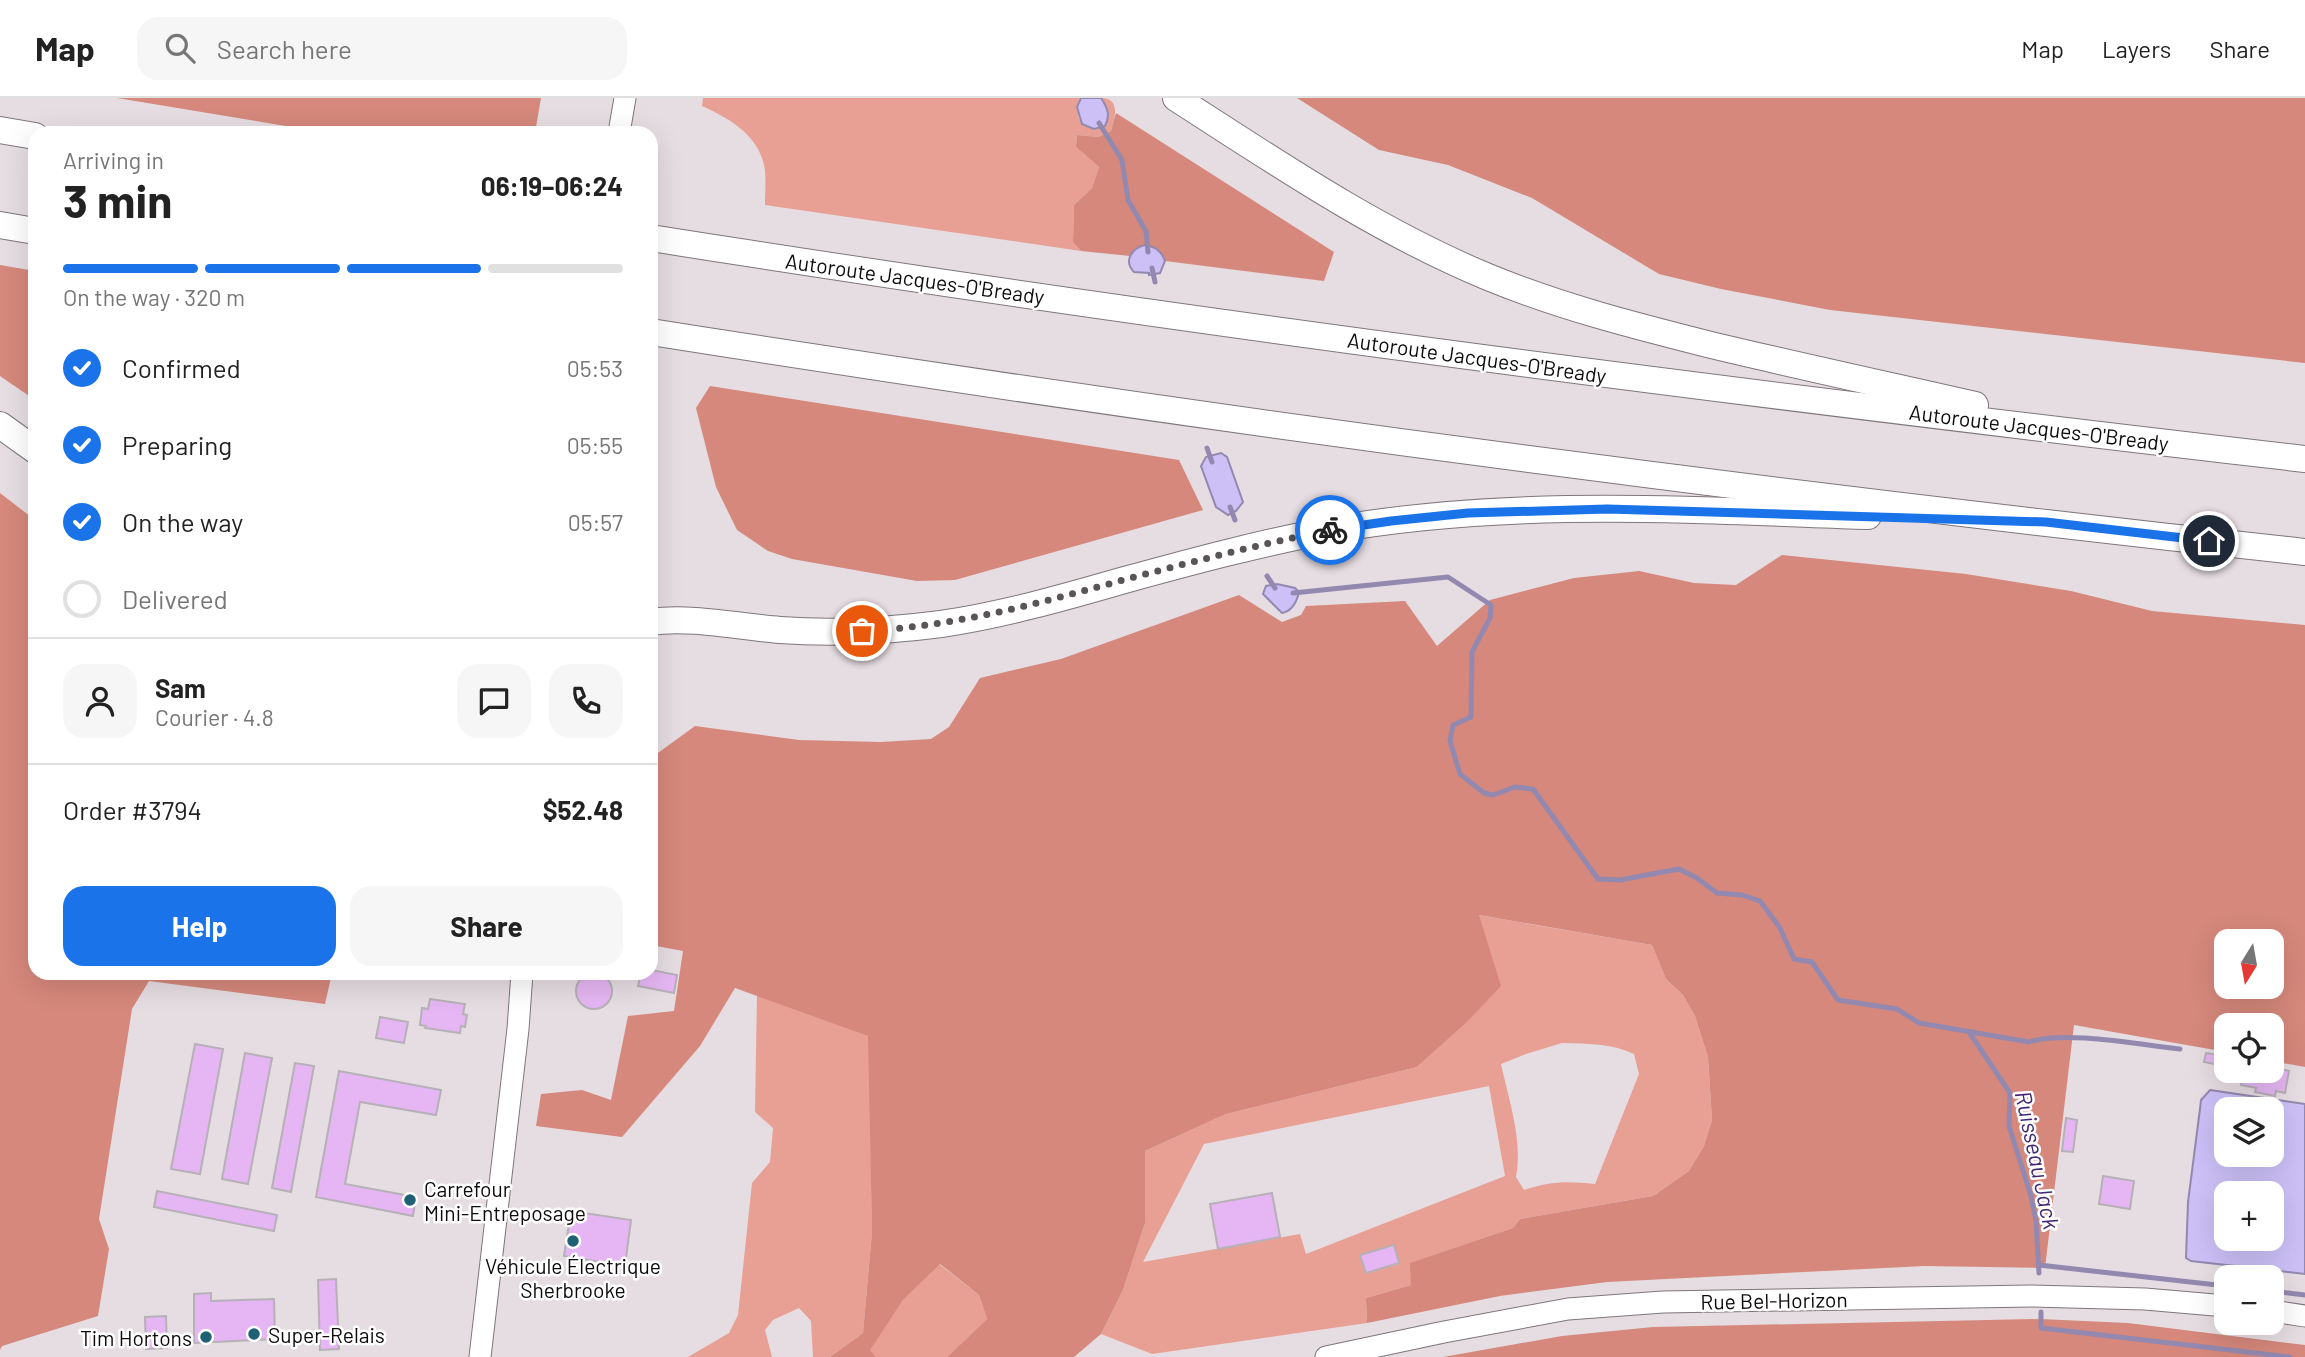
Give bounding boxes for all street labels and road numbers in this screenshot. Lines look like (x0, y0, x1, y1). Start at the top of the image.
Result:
street label: Autoroute Jacques-O'Bready (784, 247, 1046, 309)
street label: Autoroute Jacques-O'Bready (1346, 326, 1608, 388)
street label: Autoroute Jacques-O'Bready (1908, 399, 2170, 455)
street label: Rue Bel-Horizon (1700, 1286, 1848, 1314)

